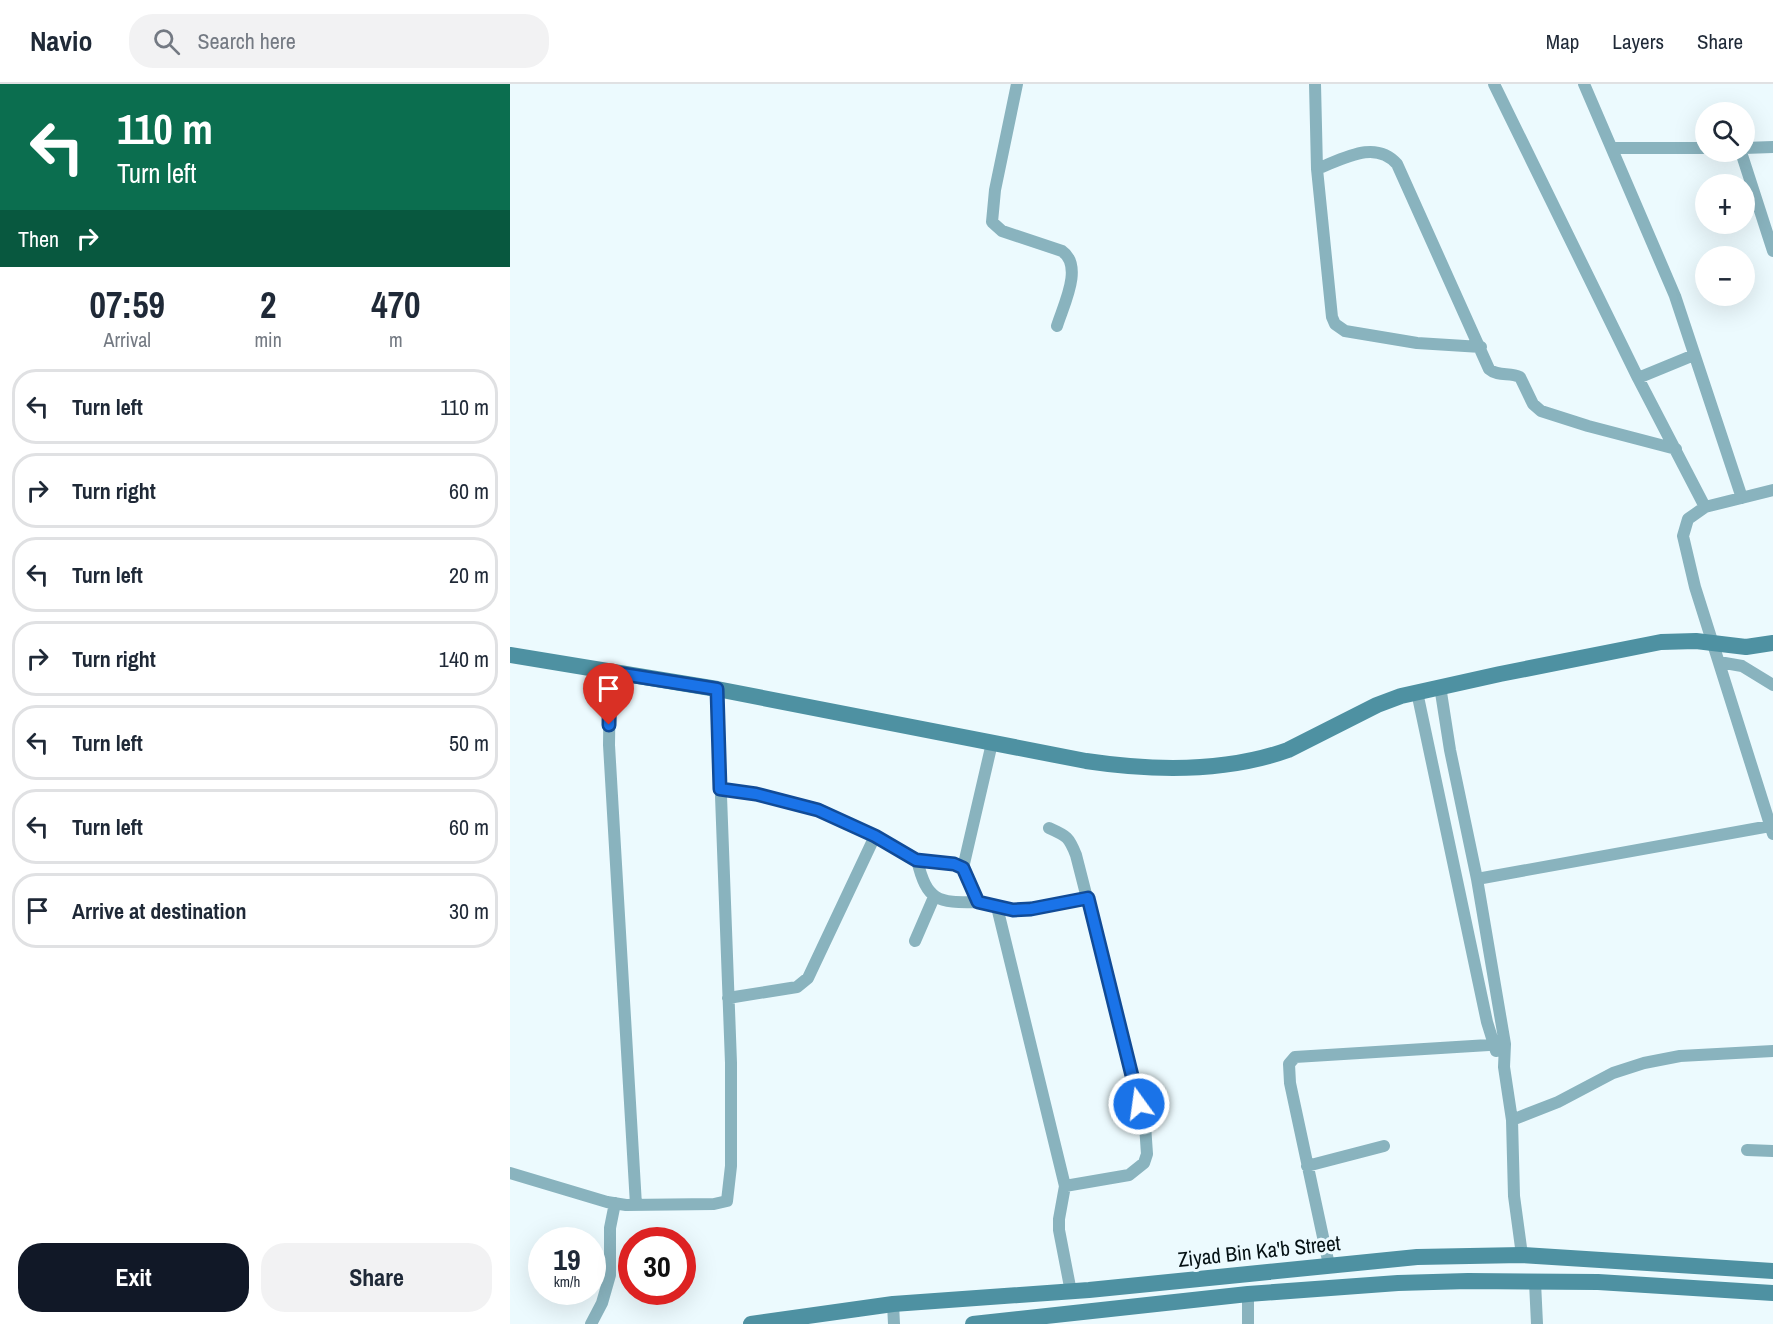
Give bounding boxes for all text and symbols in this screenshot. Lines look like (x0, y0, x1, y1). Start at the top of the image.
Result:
search box (129, 14, 549, 68)
text: Navio (30, 22, 93, 60)
icon: search (150, 25, 183, 58)
text: Search here (198, 26, 296, 56)
text: Map (1546, 27, 1579, 56)
text: Layers (1612, 27, 1664, 56)
text: Share (1697, 27, 1743, 56)
text: 110 m (117, 101, 213, 157)
map controls (1695, 102, 1755, 306)
button: search (1695, 102, 1755, 162)
icon: left (18, 108, 96, 186)
text: Turn left (117, 155, 196, 191)
button: + (1695, 174, 1755, 234)
icon: right (71, 222, 104, 255)
text: Then (18, 224, 59, 254)
button: − (1695, 246, 1755, 306)
text: 07:59 (89, 281, 165, 329)
text: 2 (260, 281, 276, 329)
text: 470 (371, 281, 421, 329)
text: Arrival (104, 326, 151, 353)
text: min (254, 326, 282, 353)
text: m (389, 326, 403, 353)
icon: left (21, 390, 54, 423)
text: Turn left (72, 392, 143, 422)
text: 110 m (440, 392, 489, 422)
icon: right (21, 474, 54, 507)
text: Turn right (72, 476, 156, 506)
text: 60 m (449, 476, 489, 506)
icon: left (21, 558, 54, 591)
text: Turn left (72, 560, 143, 590)
text: 20 m (449, 560, 489, 590)
icon: right (21, 642, 54, 675)
text: Turn right (72, 644, 156, 674)
text: 140 m (439, 644, 489, 674)
pin (583, 663, 634, 725)
icon: arrive (592, 672, 625, 705)
icon: left (21, 726, 54, 759)
text: Turn left (72, 728, 143, 758)
text: 50 m (449, 728, 489, 758)
icon: left (21, 810, 54, 843)
text: Turn left (72, 812, 143, 842)
text: 60 m (449, 812, 489, 842)
icon: arrive (21, 894, 54, 927)
text: Arrive at destination (72, 896, 246, 926)
text: 30 m (449, 896, 489, 926)
position arrow (1107, 1072, 1171, 1136)
speed limit sign: 30 (618, 1227, 696, 1305)
street label: Ziyad Bin Ka'b Street (1176, 1228, 1342, 1274)
text: 19 (553, 1239, 581, 1279)
button: Exit (18, 1243, 249, 1312)
button: Share (261, 1243, 492, 1312)
text: km/h (554, 1271, 580, 1292)

